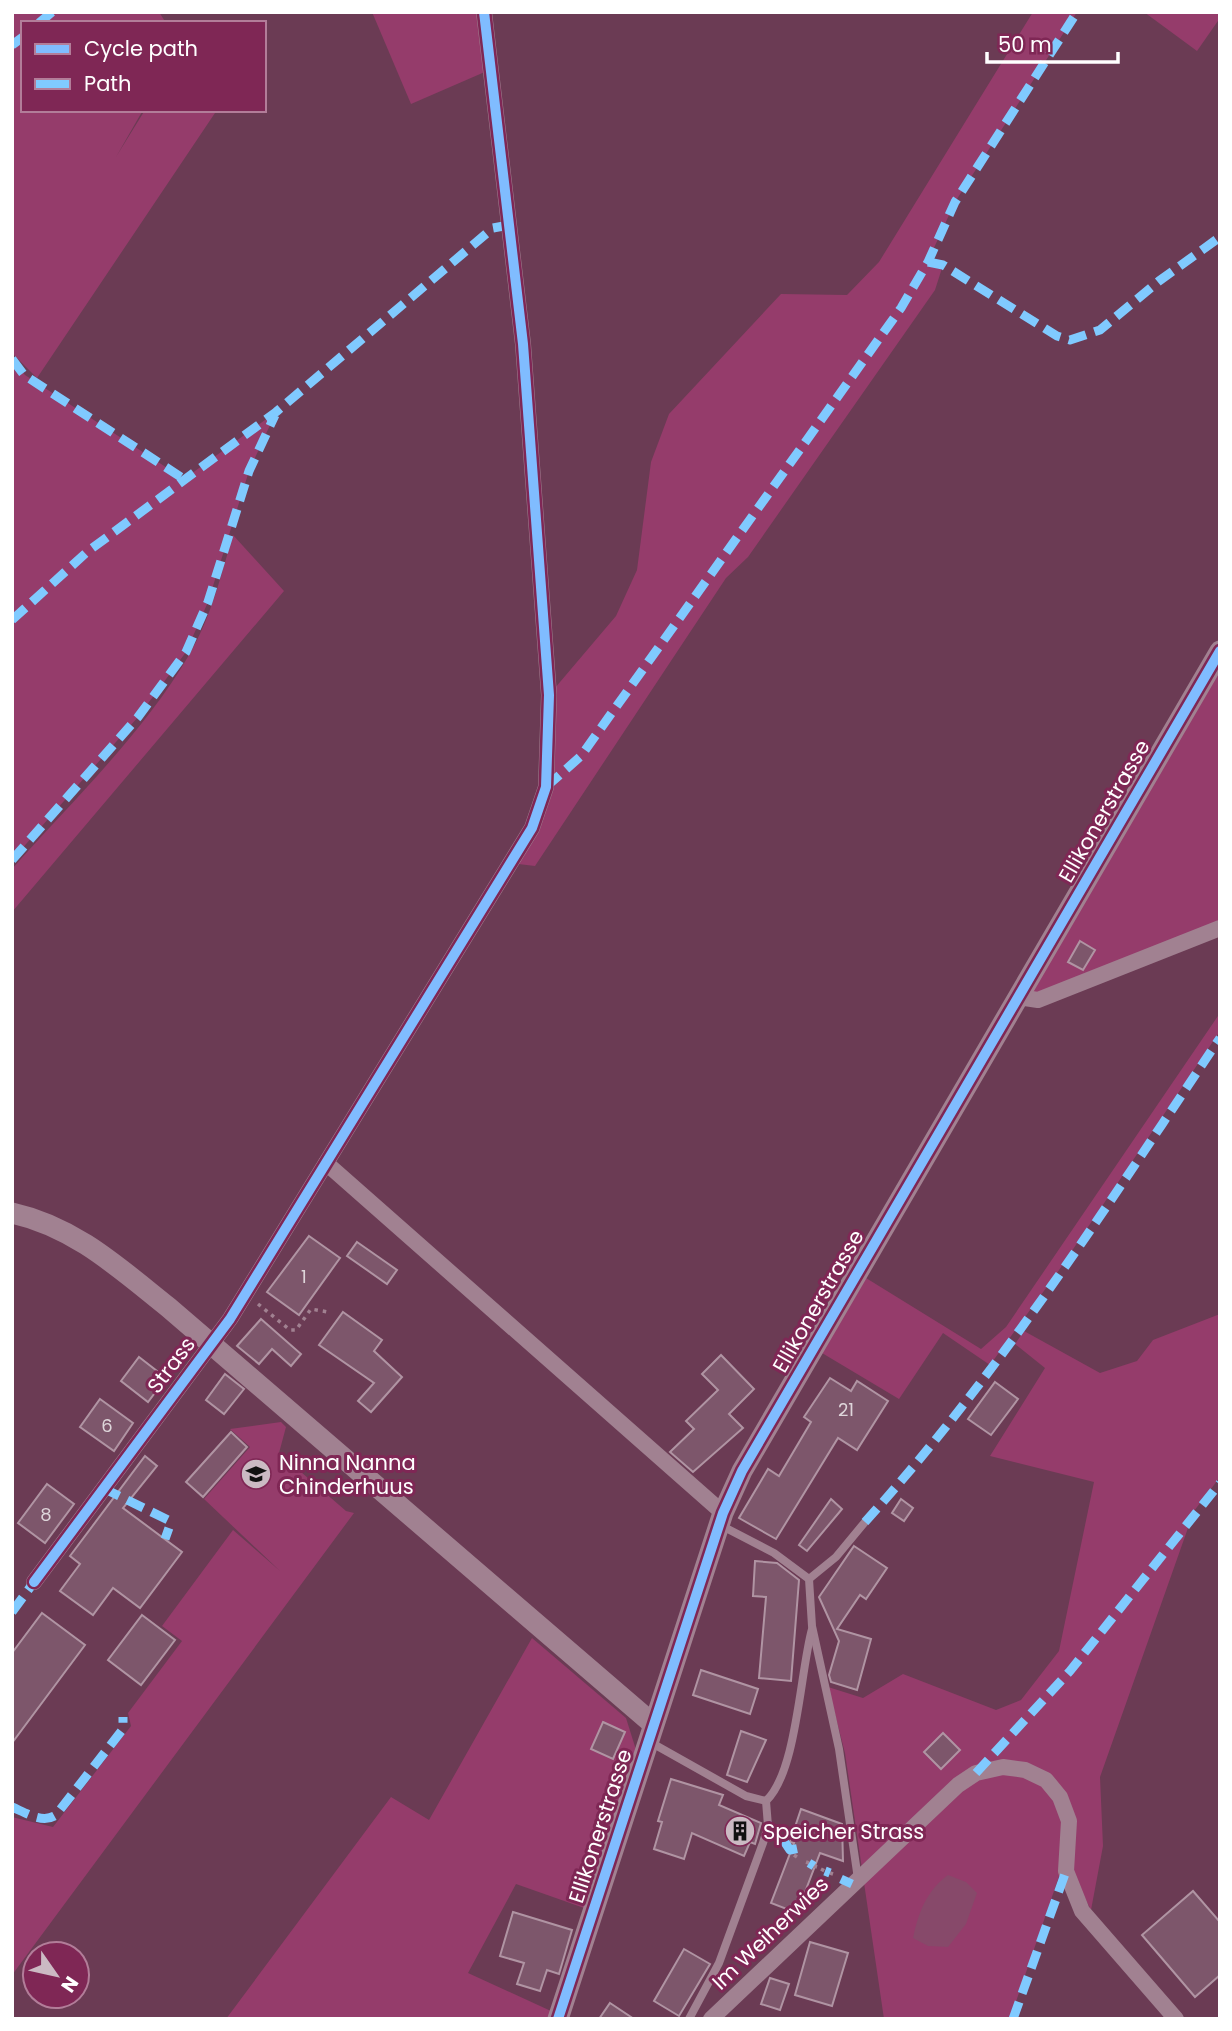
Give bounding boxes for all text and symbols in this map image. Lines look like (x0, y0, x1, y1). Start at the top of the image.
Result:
legend (21, 21, 266, 112)
scale bar (987, 21, 1118, 65)
text: 50 m (998, 30, 1052, 59)
text: Cycle path (84, 34, 198, 63)
text: Path (84, 69, 131, 98)
street label: Ellikonerstrasse (1051, 734, 1157, 888)
street label: Ellikonerstrasse (765, 1224, 871, 1378)
house number: 1 (301, 1264, 307, 1289)
street label: Strass (140, 1331, 202, 1399)
house number: 21 (838, 1397, 854, 1422)
house number: 6 (101, 1413, 113, 1438)
place label: Ninna Nanna Chinderhuus (279, 1448, 416, 1501)
school or university icon: Ninna Nanna Chinderhuus (239, 1457, 273, 1491)
house number: 8 (40, 1502, 52, 1527)
street label: Ellikonerstrasse (561, 1745, 639, 1907)
building icon: Speicher Strass (723, 1814, 757, 1848)
place label: Speicher Strass (763, 1817, 924, 1846)
street label: Im Weiherwies (705, 1870, 835, 1996)
north arrow (21, 1940, 91, 2010)
text: N (54, 1971, 85, 1998)

